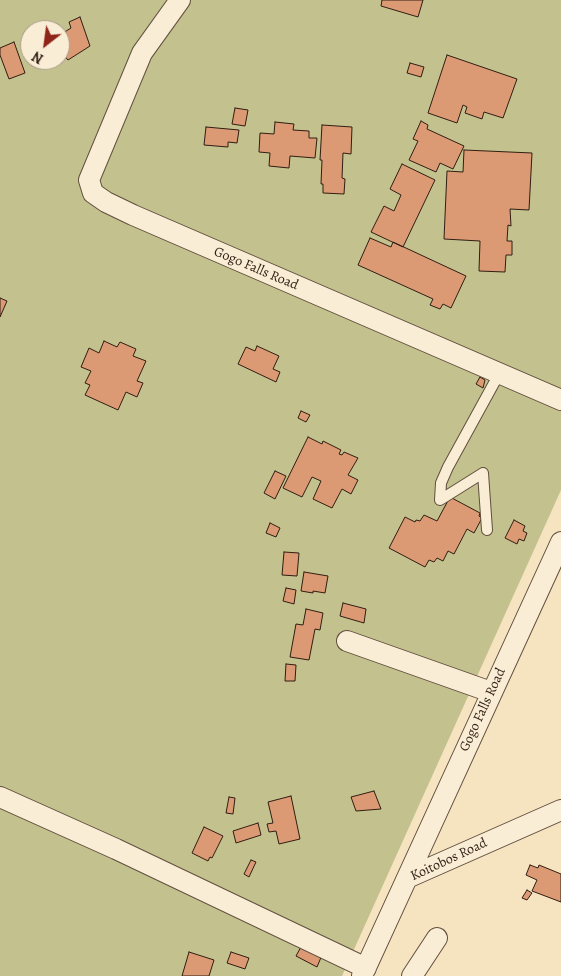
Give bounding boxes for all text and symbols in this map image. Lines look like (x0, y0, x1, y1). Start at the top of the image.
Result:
north arrow (20, 20, 70, 70)
text: N (29, 47, 47, 68)
street label: Gogo Falls Road (211, 244, 301, 294)
street label: Gogo Falls Road (456, 666, 510, 754)
street label: Koitobos Road (408, 835, 490, 885)

